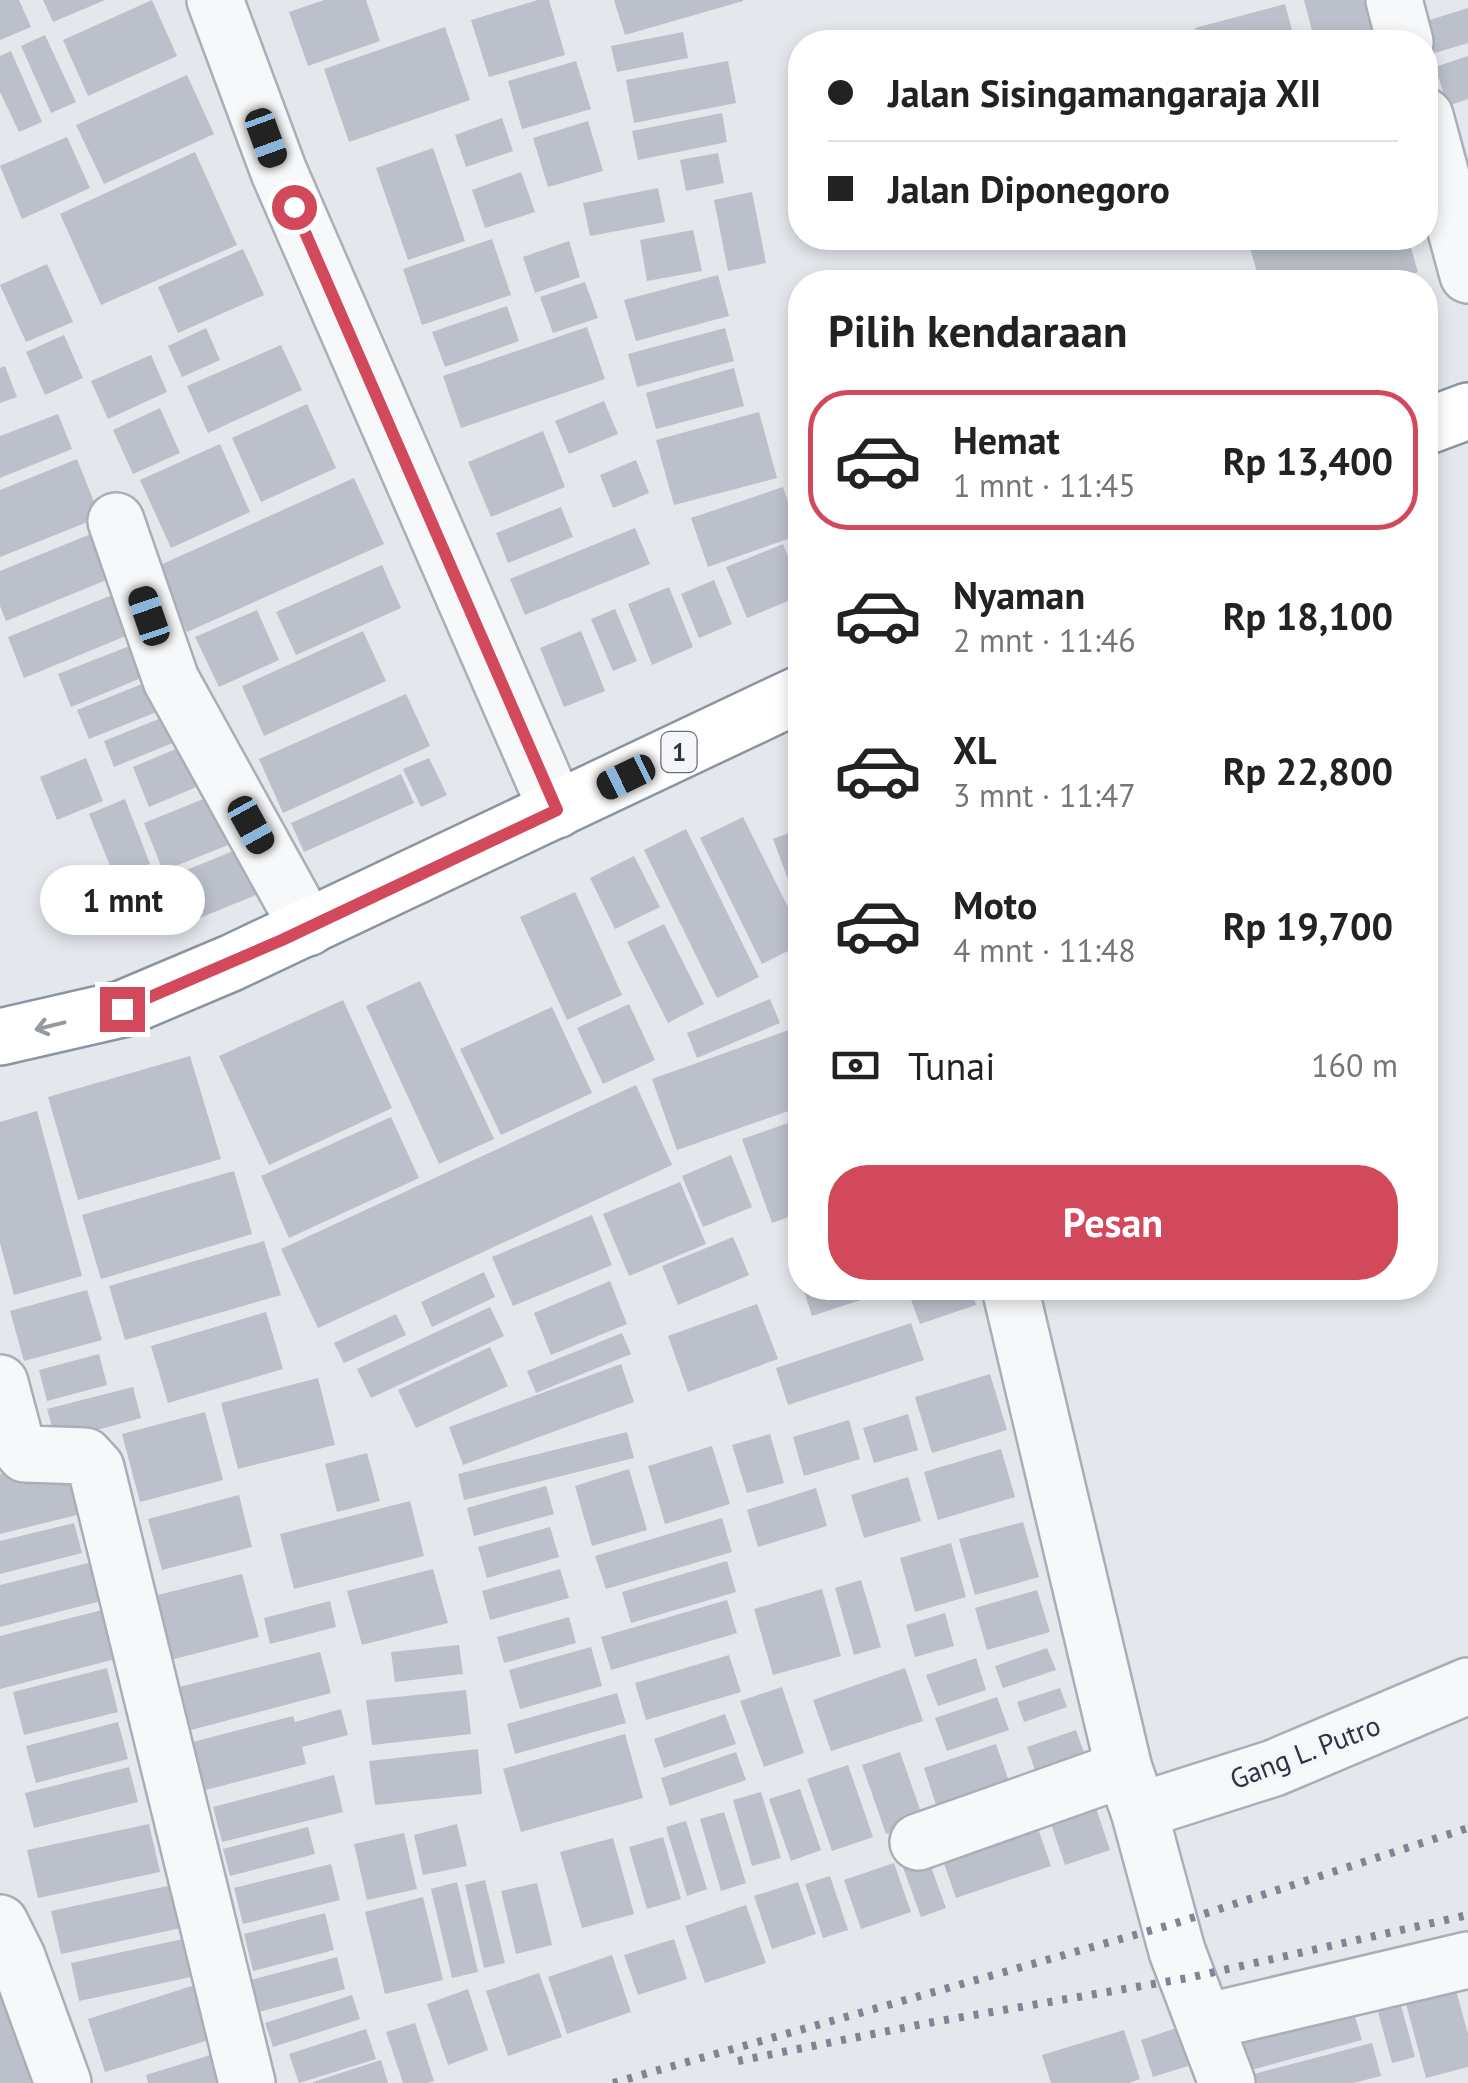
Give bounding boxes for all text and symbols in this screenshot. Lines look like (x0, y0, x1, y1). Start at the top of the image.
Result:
text: Jalan Sisingamangaraja XII (888, 68, 1321, 117)
car (242, 105, 290, 171)
text: Jalan Diponegoro (888, 164, 1170, 213)
route start (272, 185, 317, 230)
text: Pilih kendaraan (828, 301, 1128, 359)
icon: car (833, 415, 923, 505)
text: Hemat (953, 415, 1060, 464)
text: Rp 13,400 (1223, 436, 1393, 485)
text: 1 mnt · 11:45 (953, 464, 1136, 506)
icon: car (833, 570, 923, 660)
text: Nyaman (953, 570, 1085, 619)
car (125, 583, 173, 649)
text: Rp 18,100 (1223, 591, 1393, 640)
text: 2 mnt · 11:46 (953, 619, 1136, 661)
icon: car (833, 725, 923, 815)
text: XL (953, 725, 997, 774)
road number: 1 (662, 732, 696, 772)
text: Rp 22,800 (1223, 746, 1393, 795)
car (592, 750, 660, 804)
text: 3 mnt · 11:47 (953, 774, 1136, 816)
car (223, 791, 279, 859)
callout: 1 mnt (39, 864, 204, 934)
text: 1 mnt (82, 879, 163, 921)
icon: car (833, 880, 923, 970)
text: Moto (953, 880, 1037, 929)
text: Rp 19,700 (1223, 901, 1393, 950)
text: 4 mnt · 11:48 (953, 929, 1136, 971)
route end (100, 987, 145, 1032)
one-way arrow (35, 1018, 67, 1036)
icon: cash (828, 1038, 883, 1093)
text: Tunai (908, 1041, 995, 1090)
text: 160 m (1311, 1044, 1398, 1086)
button: Pesan (828, 1165, 1398, 1280)
street label: Gang L. Putro (1224, 1706, 1385, 1797)

